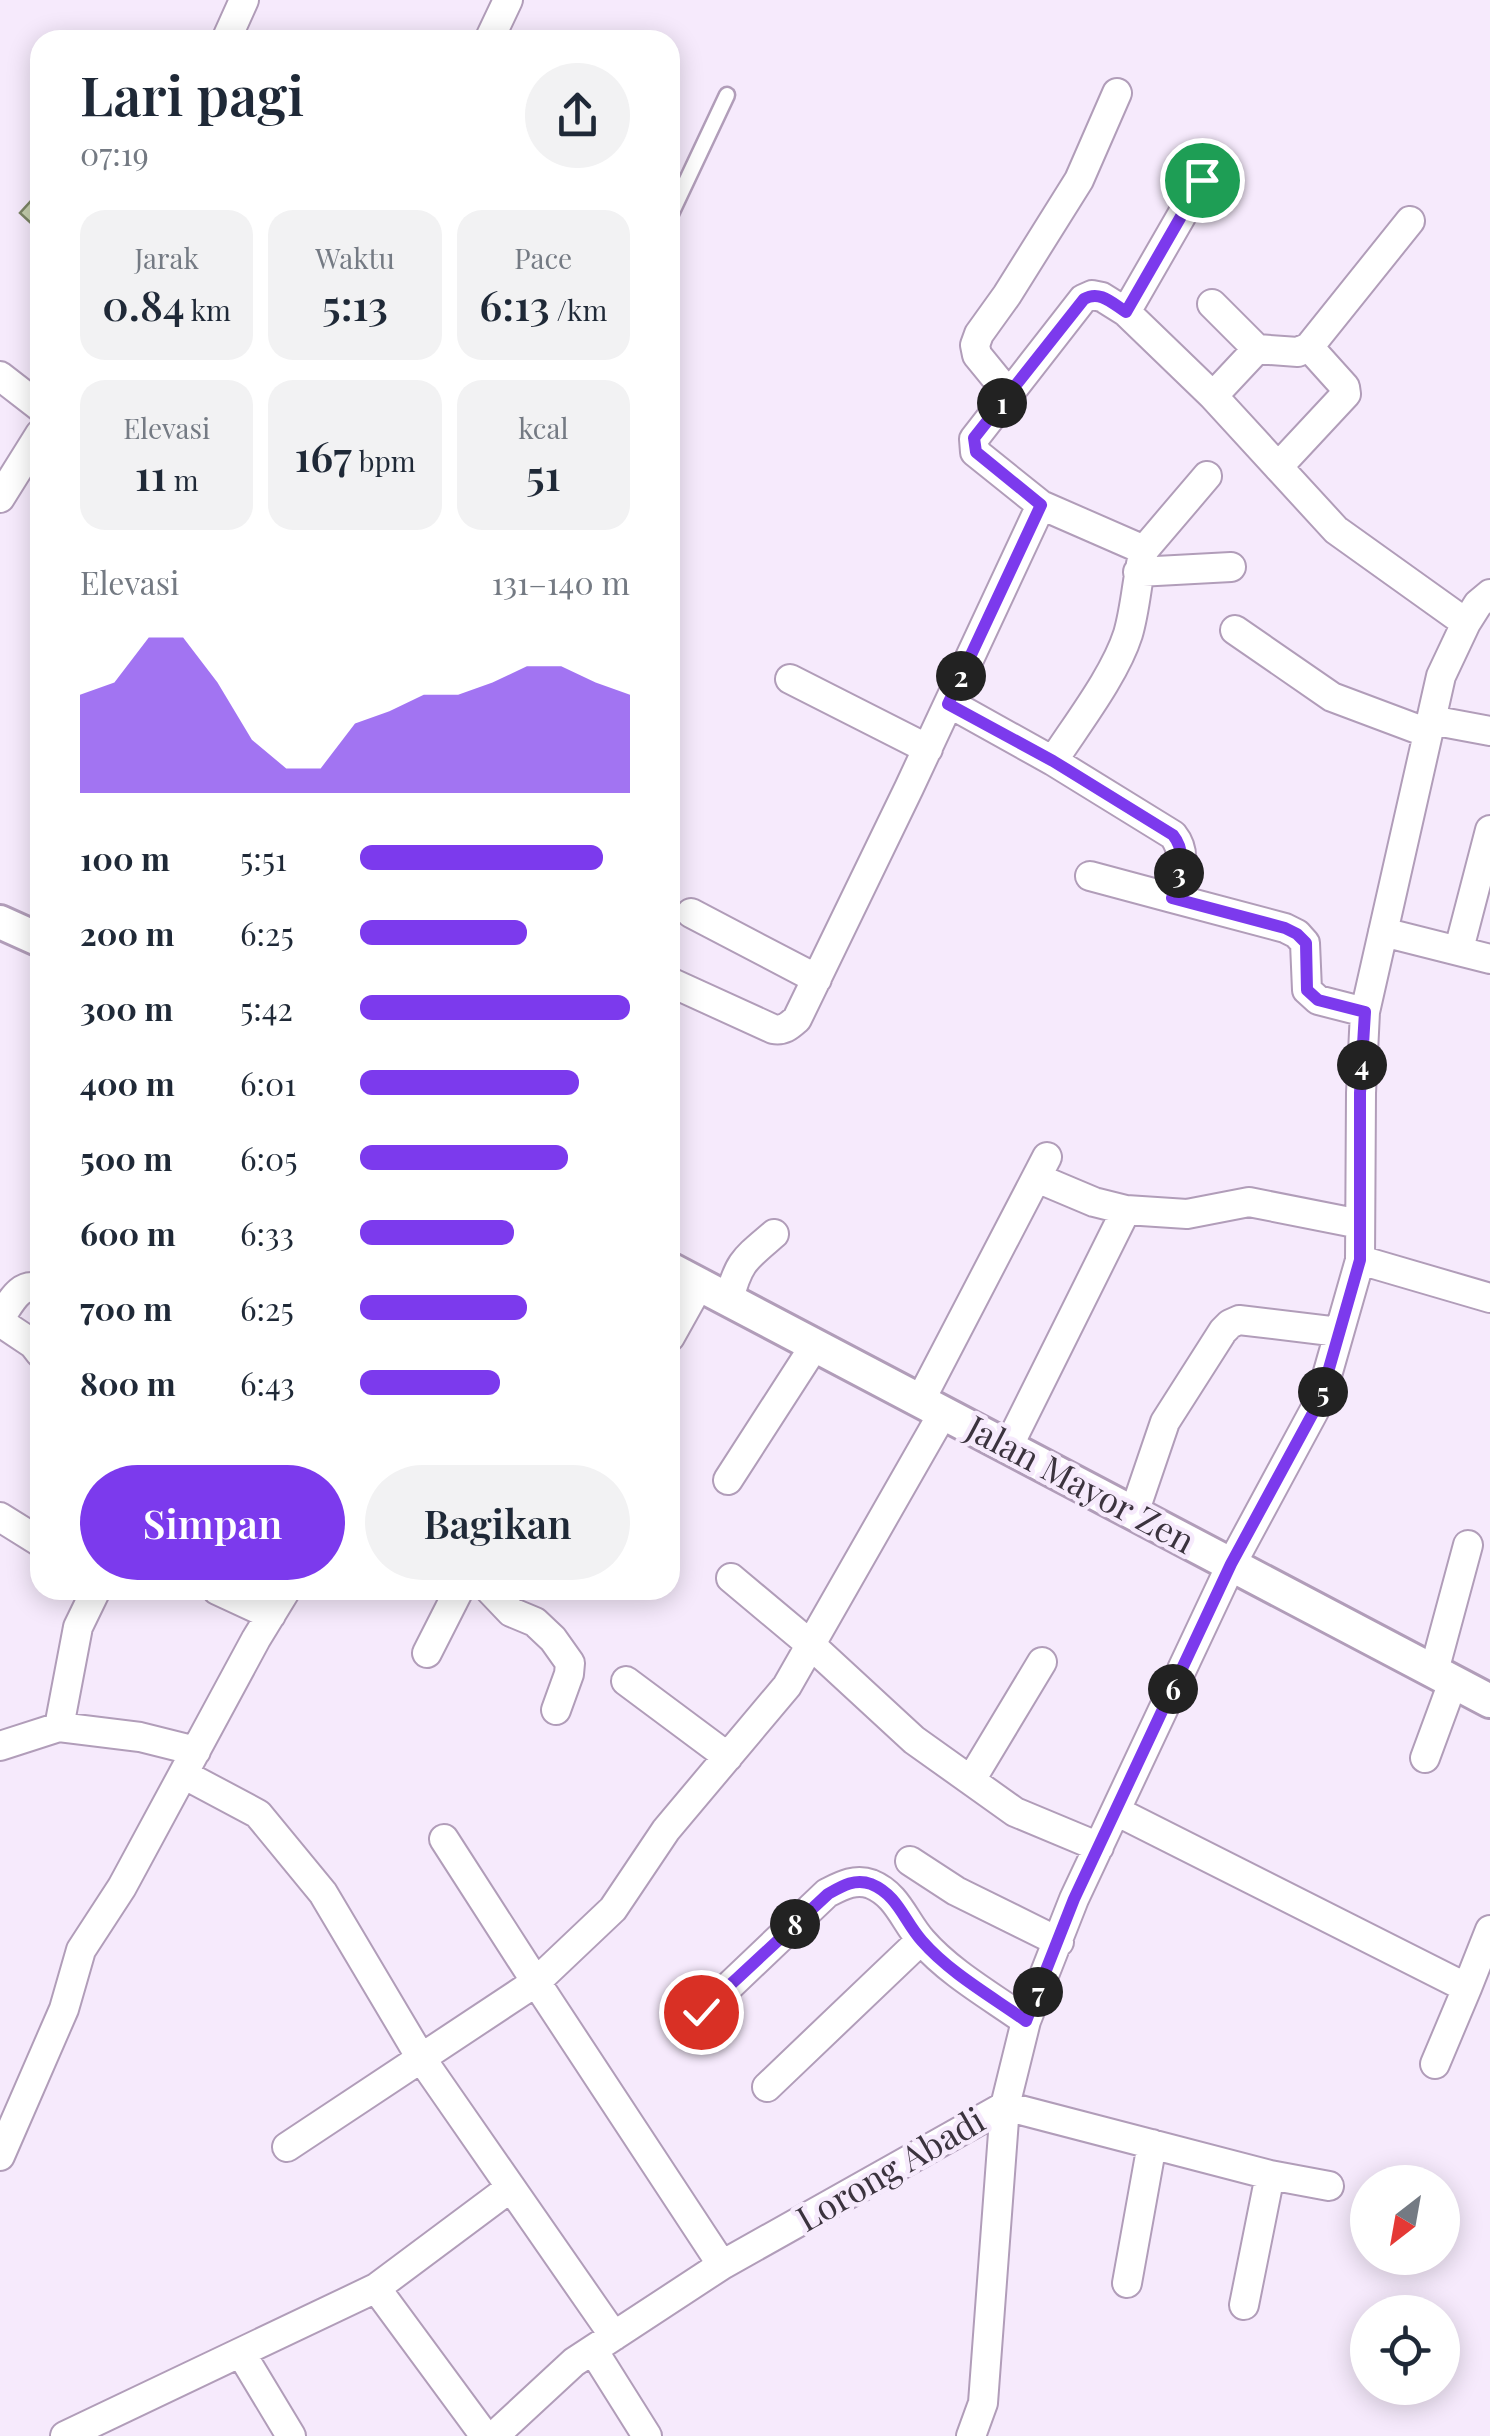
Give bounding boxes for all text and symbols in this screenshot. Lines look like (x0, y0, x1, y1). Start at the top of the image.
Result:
text: Lari pagi (80, 56, 304, 130)
button: share (525, 63, 630, 168)
text: 07:19 (80, 131, 149, 174)
pin (1160, 138, 1245, 223)
icon: arrive (1175, 153, 1230, 208)
text: Jarak (135, 239, 199, 276)
text: Waktu (315, 239, 395, 276)
text: Pace (514, 239, 572, 276)
text: 0.84 (102, 276, 185, 332)
text: 5:13 (322, 276, 388, 332)
text: 6:13 (479, 276, 550, 332)
text: km (185, 291, 231, 328)
text: /km (550, 291, 607, 328)
pin: 1 (977, 378, 1027, 428)
text: 1 (997, 384, 1007, 421)
text: Elevasi (123, 409, 210, 446)
text: kcal (518, 409, 568, 446)
text: 167 (294, 427, 352, 483)
text: bpm (352, 442, 416, 479)
text: 11 (135, 446, 167, 502)
text: 51 (526, 446, 561, 502)
text: m (167, 461, 199, 498)
text: Elevasi (80, 560, 179, 603)
text: 131–140 m (491, 560, 630, 603)
pin: 2 (936, 651, 986, 701)
text: 2 (954, 657, 968, 694)
text: 100 m (80, 836, 170, 879)
text: 5:51 (240, 836, 287, 879)
pin: 3 (1154, 848, 1204, 898)
text: 3 (1172, 854, 1186, 891)
text: 200 m (80, 911, 174, 954)
text: 6:25 (240, 911, 294, 954)
text: 300 m (80, 986, 173, 1029)
text: 5:42 (240, 986, 293, 1029)
pin: 4 (1337, 1040, 1387, 1090)
text: 4 (1355, 1046, 1369, 1083)
text: 400 m (80, 1061, 175, 1104)
text: 6:01 (240, 1061, 296, 1104)
text: 500 m (80, 1136, 172, 1179)
text: 6:05 (240, 1136, 298, 1179)
text: 600 m (80, 1211, 176, 1254)
text: 6:33 (240, 1211, 294, 1254)
text: 700 m (80, 1286, 172, 1329)
text: 6:25 (240, 1286, 294, 1329)
text: 800 m (80, 1361, 176, 1404)
text: 6:43 (240, 1361, 295, 1404)
pin: 5 (1298, 1367, 1348, 1417)
text: 5 (1317, 1373, 1329, 1410)
street label: Jalan Mayor Zen (958, 1402, 1204, 1563)
button: Simpan (80, 1465, 345, 1580)
button: Bagikan (365, 1465, 630, 1580)
pin: 6 (1148, 1664, 1198, 1714)
text: 6 (1165, 1670, 1181, 1707)
pin: 8 (770, 1899, 820, 1949)
text: 8 (787, 1905, 803, 1942)
pin: 7 (1013, 1967, 1063, 2017)
pin (659, 1970, 744, 2055)
text: 7 (1032, 1973, 1044, 2010)
icon: check (674, 1985, 729, 2040)
street label: Lorong Abadi (787, 2095, 992, 2241)
north arrow (1350, 2165, 1460, 2275)
map controls (1350, 2165, 1460, 2405)
button: locate (1350, 2295, 1460, 2405)

